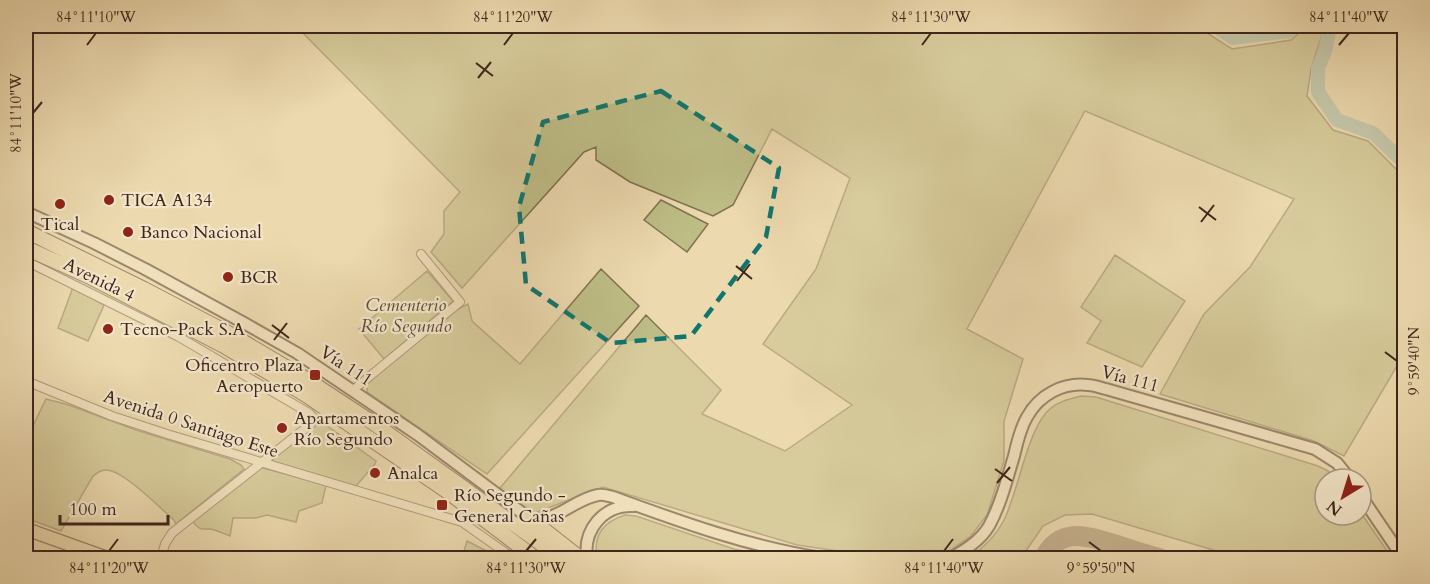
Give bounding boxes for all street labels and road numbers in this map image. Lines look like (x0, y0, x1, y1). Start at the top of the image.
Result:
street label: Avenida 4 (59, 252, 139, 308)
street label: Vía 111 (315, 340, 377, 392)
street label: Vía 111 (1098, 359, 1162, 399)
street label: Avenida 0 Santiago Este (100, 384, 282, 464)

